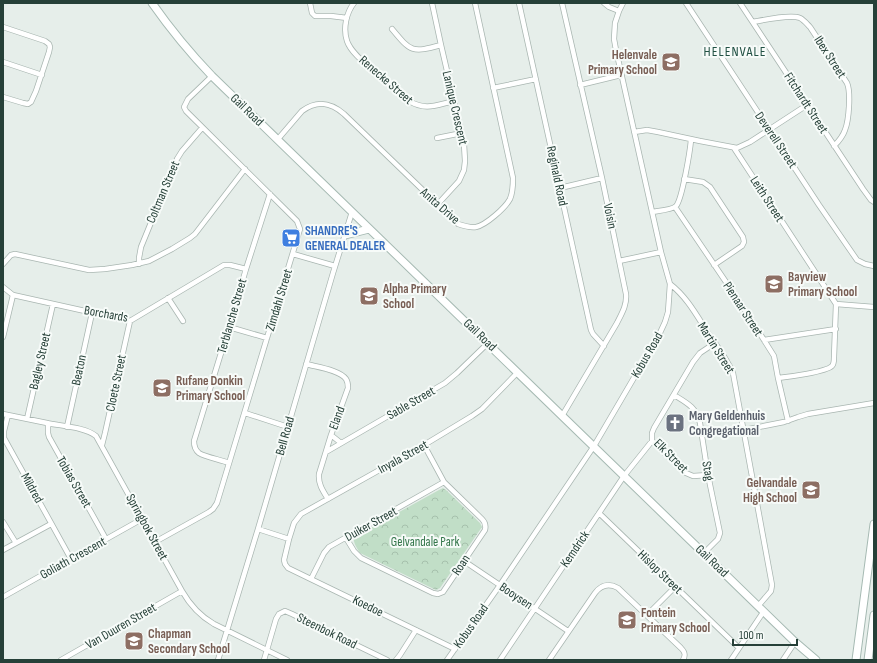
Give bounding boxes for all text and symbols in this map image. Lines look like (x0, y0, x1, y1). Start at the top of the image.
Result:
street label: Ibex Street (810, 33, 850, 81)
district label: HELENVALE (704, 43, 766, 60)
place label: Helenvale Primary School (588, 47, 657, 78)
school or university icon: Helenvale Primary School (660, 51, 682, 73)
street label: Renecke Street (356, 52, 416, 108)
street label: Lanique Crescent (439, 69, 471, 147)
street label: Fitchardt Street (780, 69, 832, 137)
street label: Gail Road (227, 90, 267, 130)
street label: Deverell Street (751, 109, 801, 171)
street label: Reginald Road (543, 145, 571, 207)
street label: Coltman Street (143, 158, 183, 226)
street label: Leith Street (746, 173, 788, 225)
street label: Anita Drive (416, 184, 463, 228)
street label: Voisin (599, 202, 621, 230)
place label: SHANDRE'S GENERAL DEALER (305, 223, 386, 254)
supermarket icon: SHANDRE'S GENERAL DEALER (280, 227, 302, 249)
street label: Zimdahl Street (262, 267, 296, 333)
place label: Bayview Primary School (788, 269, 857, 300)
school or university icon: Bayview Primary School (763, 273, 785, 295)
street label: Terblanche Street (214, 277, 250, 355)
street label: Pienaar Street (719, 279, 767, 339)
place label: Alpha Primary School (382, 281, 447, 312)
school or university icon: Alpha Primary School (358, 285, 380, 307)
street label: Borchards (83, 302, 129, 326)
street label: Gail Road (460, 315, 500, 355)
street label: Martin Street (694, 319, 738, 377)
street label: Kobus Road (628, 329, 666, 381)
street label: Bagley Street (26, 331, 54, 391)
street label: Beaton (68, 353, 90, 387)
street label: Cloete Street (102, 353, 130, 413)
place label: Rufane Donkin Primary School (176, 373, 245, 404)
school or university icon: Rufane Donkin Primary School (151, 377, 173, 399)
street label: Sable Street (384, 383, 438, 423)
street label: Eland (325, 404, 349, 432)
place label: Mary Geldenhuis Congregational (689, 408, 765, 439)
church icon: Mary Geldenhuis Congregational (664, 412, 686, 434)
street label: Bell Road (272, 415, 298, 457)
street label: Elk Street (650, 435, 692, 477)
street label: Inyala Street (375, 437, 431, 477)
street label: Tobias Street (53, 453, 95, 511)
street label: Stag (698, 460, 718, 482)
street label: Mildred (17, 470, 47, 506)
place label: Gelvandale High School (743, 475, 797, 506)
school or university icon: Gelvandale High School (800, 479, 822, 501)
street label: Springbok Street (122, 491, 172, 563)
street label: Duiker Street (342, 503, 400, 545)
street label: Kemdrick (557, 528, 593, 570)
street label: Goliath Crescent (37, 533, 109, 583)
park label: Gelvandale Park (391, 534, 459, 550)
street label: Gail Road (692, 541, 732, 581)
street label: Hislop Street (634, 547, 686, 597)
street label: Roan (448, 551, 474, 579)
street label: Booysen (496, 579, 536, 613)
street label: Koedoe (350, 592, 386, 620)
street label: Van Duuren Street (83, 599, 159, 653)
street label: Kobus Road (450, 601, 492, 651)
place label: Fontein Primary School (641, 605, 710, 636)
school or university icon: Fontein Primary School (616, 609, 638, 631)
street label: Steenbok Road (294, 610, 360, 652)
scale bar (733, 621, 797, 647)
place label: Chapman Secondary School (148, 626, 230, 657)
text: 100 m (739, 628, 764, 643)
school or university icon: Chapman Secondary School (123, 630, 145, 652)

